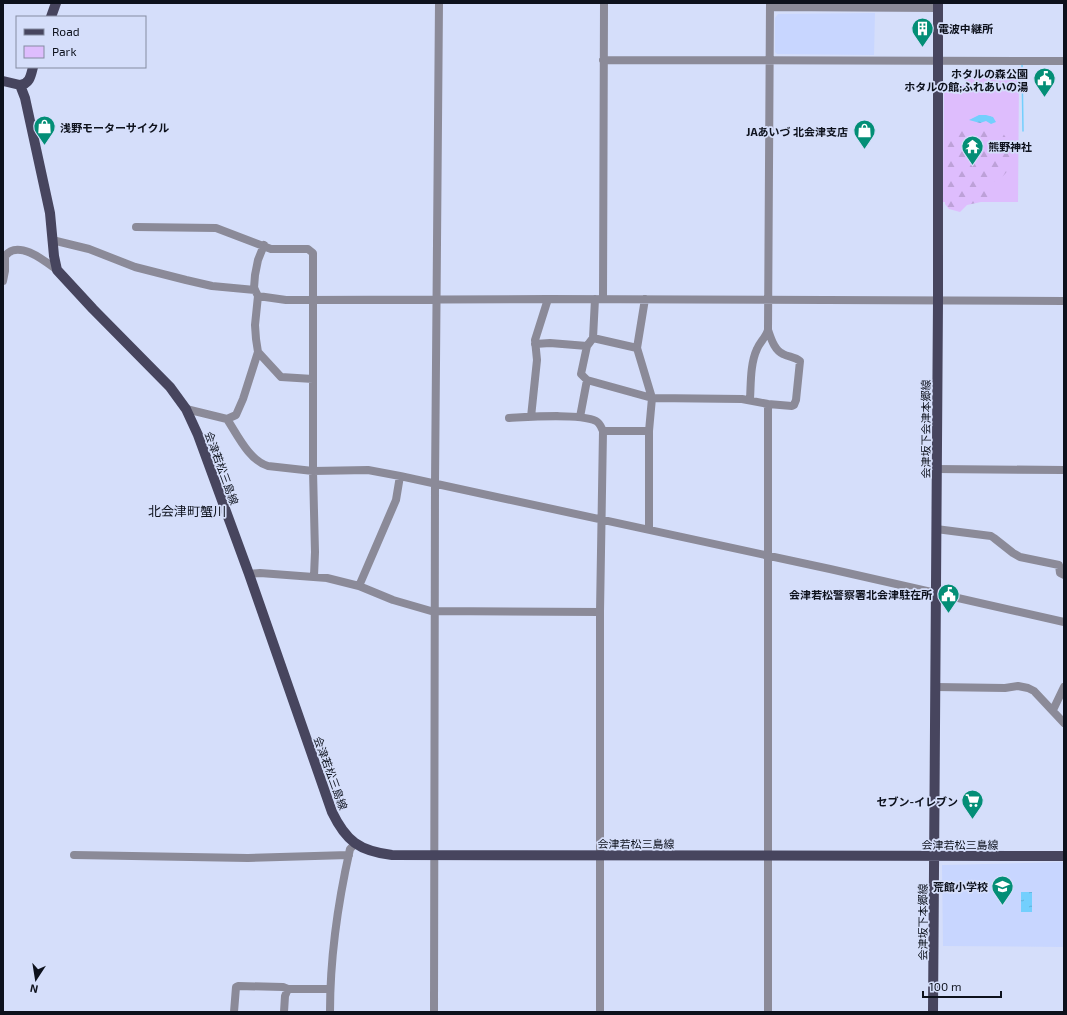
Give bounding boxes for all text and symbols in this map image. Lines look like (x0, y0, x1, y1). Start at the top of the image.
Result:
building icon: 電波中継所 (909, 15, 935, 48)
legend (16, 16, 146, 68)
place label: 電波中継所 (938, 22, 993, 35)
text: Road (52, 24, 80, 38)
text: Park (52, 44, 77, 58)
public building icon: ホタルの森公園 ホタルの館;ふれあいの湯 (1031, 66, 1057, 99)
place label: ホタルの森公園 ホタルの館;ふれあいの湯 (904, 67, 1028, 93)
shop icon: 浅野モーターサイクル (32, 114, 58, 147)
shop icon: JAあいづ 北会津支店 (851, 118, 877, 151)
place label: 浅野モーターサイクル (60, 121, 169, 134)
place label: JAあいづ 北会津支店 (746, 125, 848, 138)
temple icon: 熊野神社 (960, 133, 986, 166)
place label: 熊野神社 (988, 140, 1032, 153)
street label: 会津坂下会津本郷線 (919, 380, 932, 479)
street label: 会津若松三島線 (203, 430, 241, 506)
district label: 北会津町蟹川 (148, 503, 226, 519)
public building icon: 会津若松警察署北会津駐在所 (935, 581, 961, 614)
place label: 会津若松警察署北会津駐在所 (789, 588, 932, 601)
street label: 会津若松三島線 (312, 735, 350, 811)
supermarket icon: セブン-イレブン (960, 788, 986, 821)
place label: セブン-イレブン (876, 795, 958, 808)
street label: 会津若松三島線 (598, 837, 675, 850)
street label: 会津若松三島線 (922, 838, 999, 851)
school or university icon: 荒館小学校 (990, 873, 1016, 906)
place label: 荒館小学校 (933, 880, 988, 893)
street label: 会津坂下本郷線 (916, 884, 929, 961)
north arrow (16, 959, 56, 999)
scale bar (923, 973, 1001, 999)
text: 100 m (929, 979, 961, 993)
text: N (29, 982, 39, 996)

